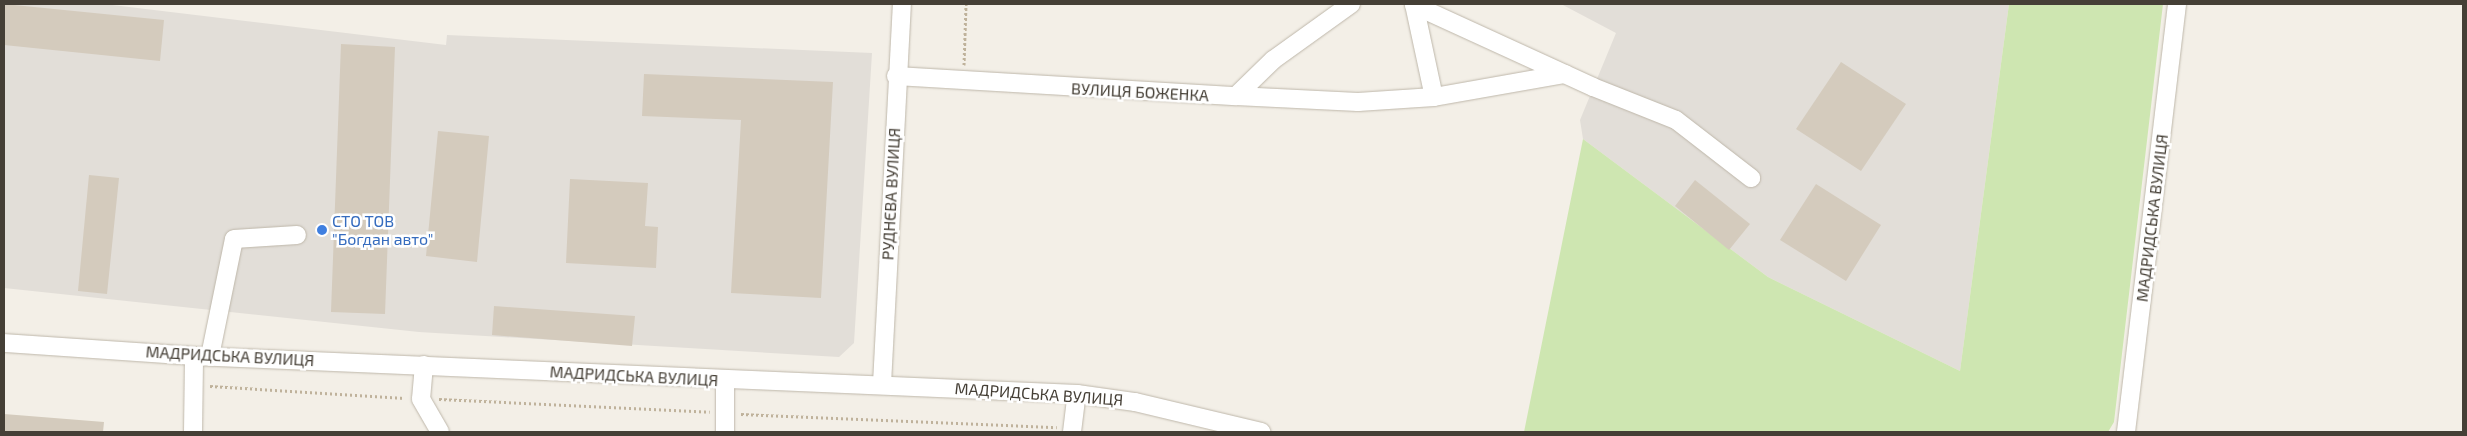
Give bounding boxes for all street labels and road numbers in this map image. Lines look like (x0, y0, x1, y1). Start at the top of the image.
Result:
street label: ВУЛИЦЯ БОЖЕНКА (1071, 79, 1209, 105)
street label: РУДНЄВА ВУЛИЦЯ (878, 127, 904, 261)
street label: МАДРИДСЬКА ВУЛИЦЯ (2132, 133, 2172, 303)
street label: МАДРИДСЬКА ВУЛИЦЯ (145, 342, 315, 370)
street label: МАДРИДСЬКА ВУЛИЦЯ (549, 362, 719, 390)
street label: МАДРИДСЬКА ВУЛИЦЯ (954, 379, 1124, 409)

